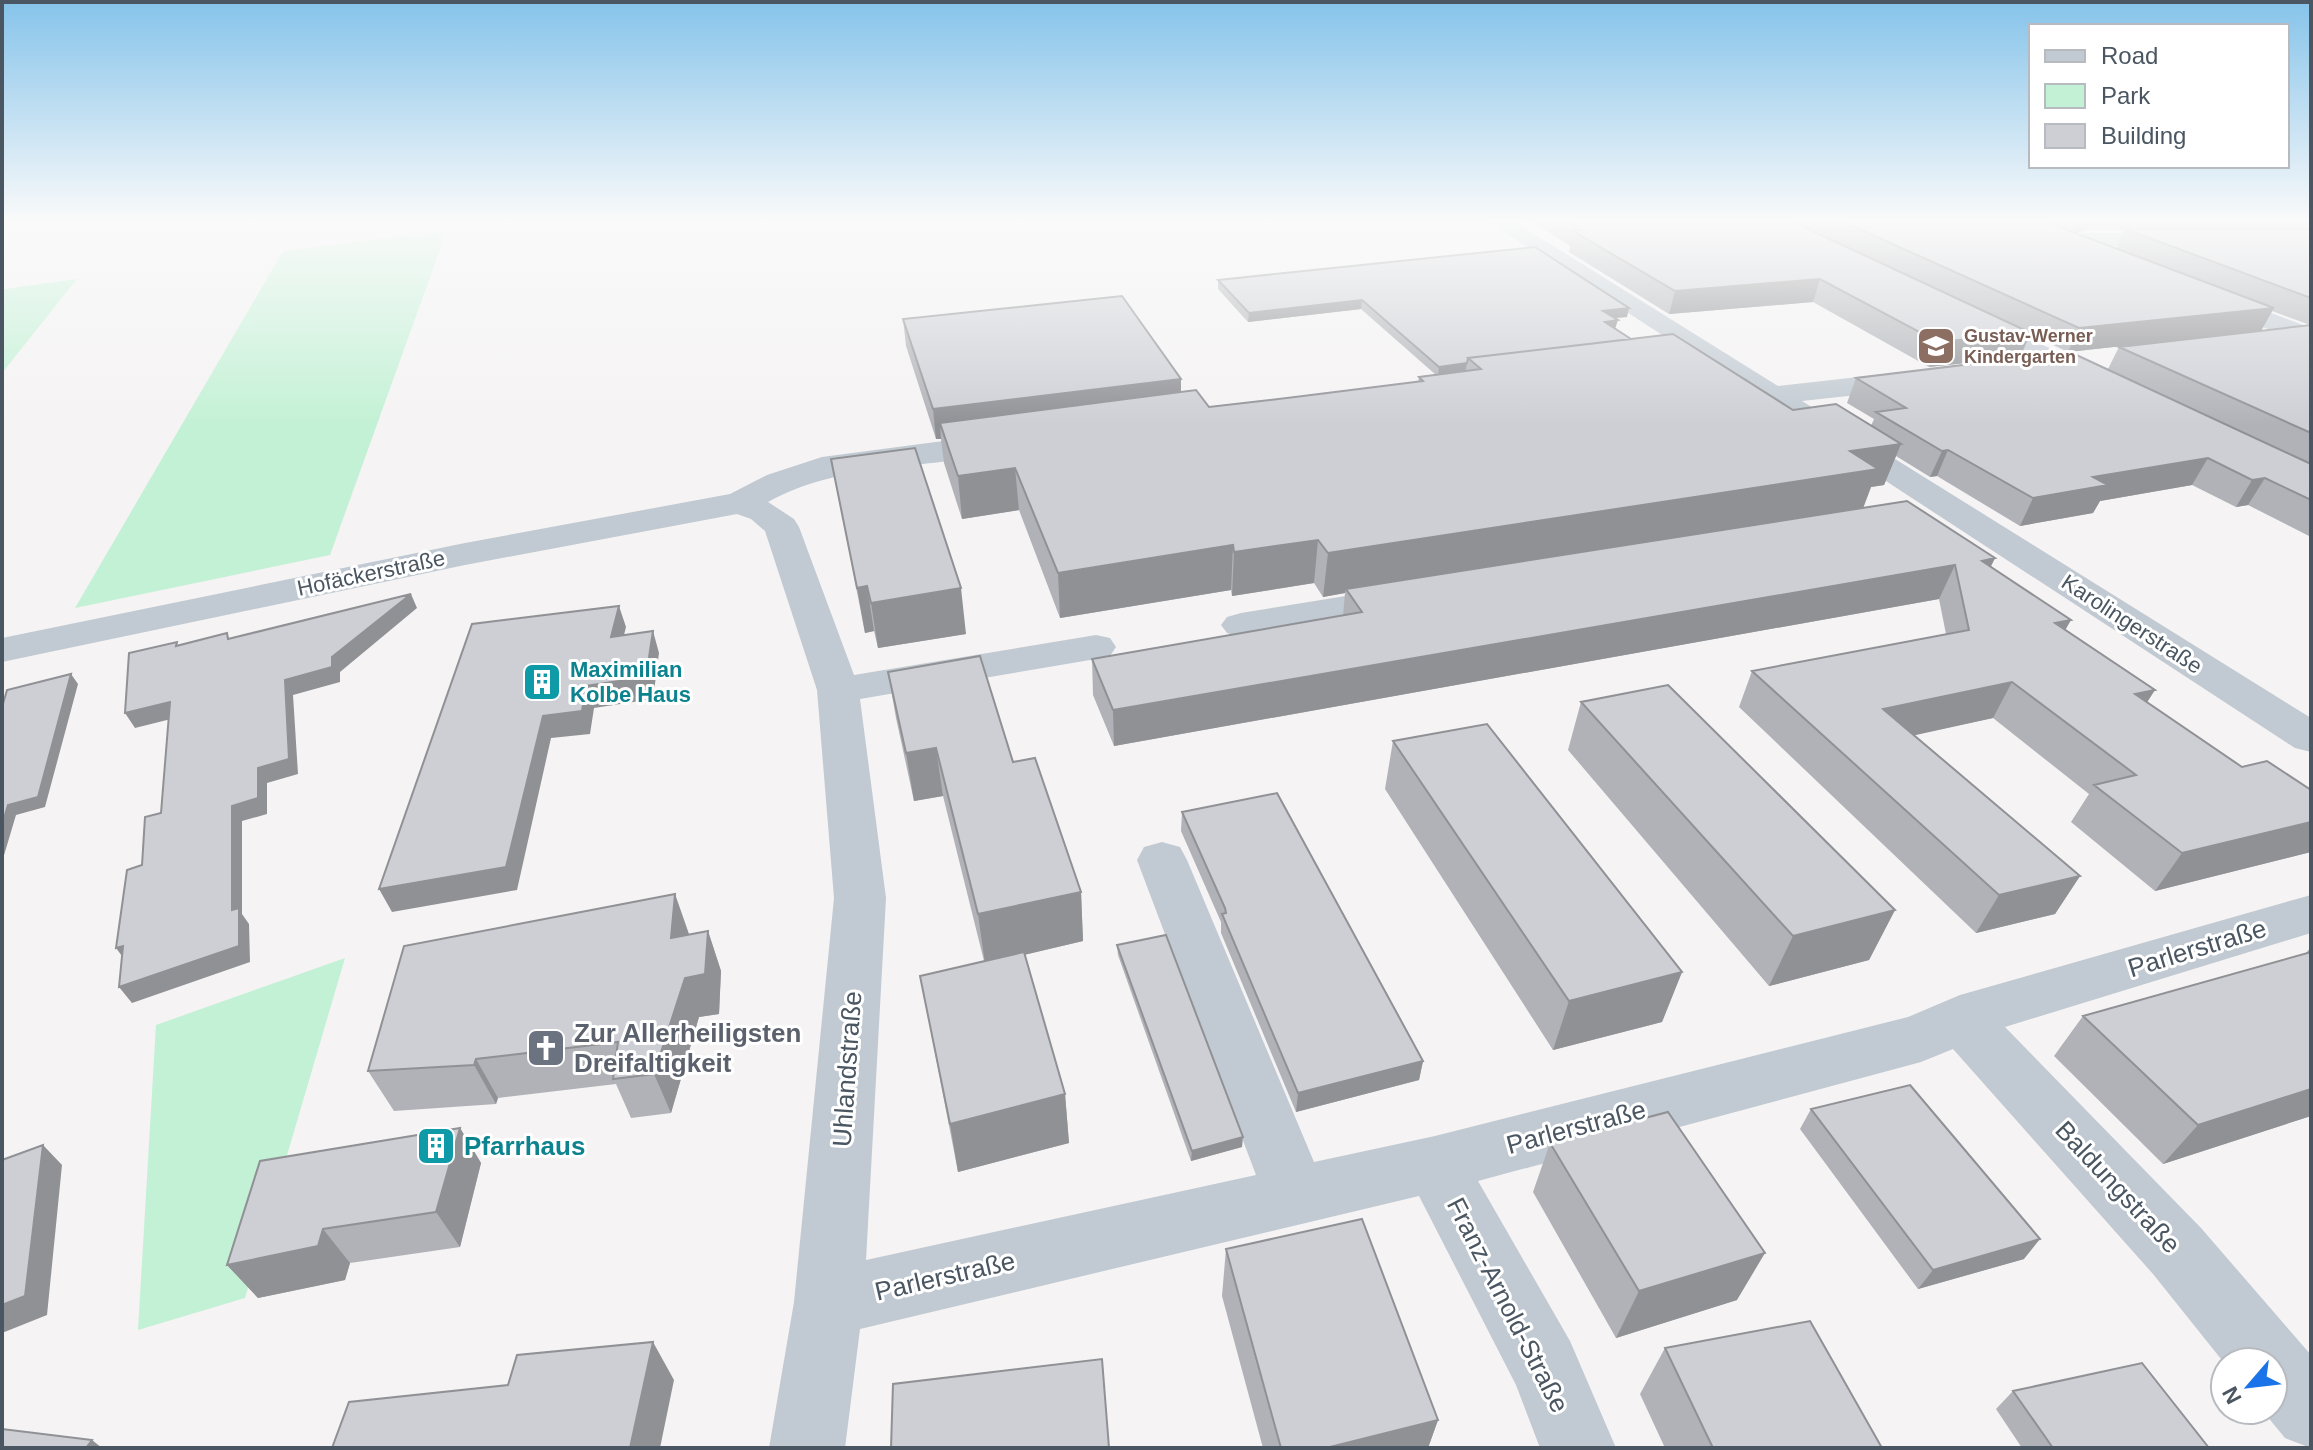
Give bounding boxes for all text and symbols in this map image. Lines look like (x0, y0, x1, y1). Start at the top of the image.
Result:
legend (2029, 24, 2289, 168)
text: Road (2101, 42, 2158, 69)
text: Park (2101, 82, 2151, 109)
text: Building (2101, 122, 2186, 149)
school or university icon: Gustav-Werner Kindergarten (1915, 325, 1957, 367)
place label: Gustav-Werner Kindergarten (1964, 326, 2093, 367)
street label: Hofäckerstraße (295, 545, 447, 601)
street label: Karolingerstraße (2057, 569, 2207, 679)
place label: Maximilian Kolbe Haus (570, 657, 691, 707)
building icon: Maximilian Kolbe Haus (521, 661, 563, 703)
street label: Parlerstraße (2124, 913, 2270, 983)
street label: Uhlandstraße (827, 990, 867, 1148)
place label: Zur Allerheiligsten Dreifaltigkeit (574, 1018, 801, 1078)
church icon: Zur Allerheiligsten Dreifaltigkeit (525, 1027, 567, 1069)
street label: Parlerstraße (1503, 1094, 1649, 1160)
street label: Baldungstraße (2049, 1115, 2187, 1259)
building icon: Pfarrhaus (415, 1125, 457, 1167)
place label: Pfarrhaus (464, 1131, 585, 1161)
street label: Franz-Arnold-Straße (1441, 1193, 1575, 1417)
street label: Parlerstraße (872, 1245, 1018, 1307)
north arrow (2209, 1346, 2289, 1426)
text: N (2217, 1382, 2247, 1408)

